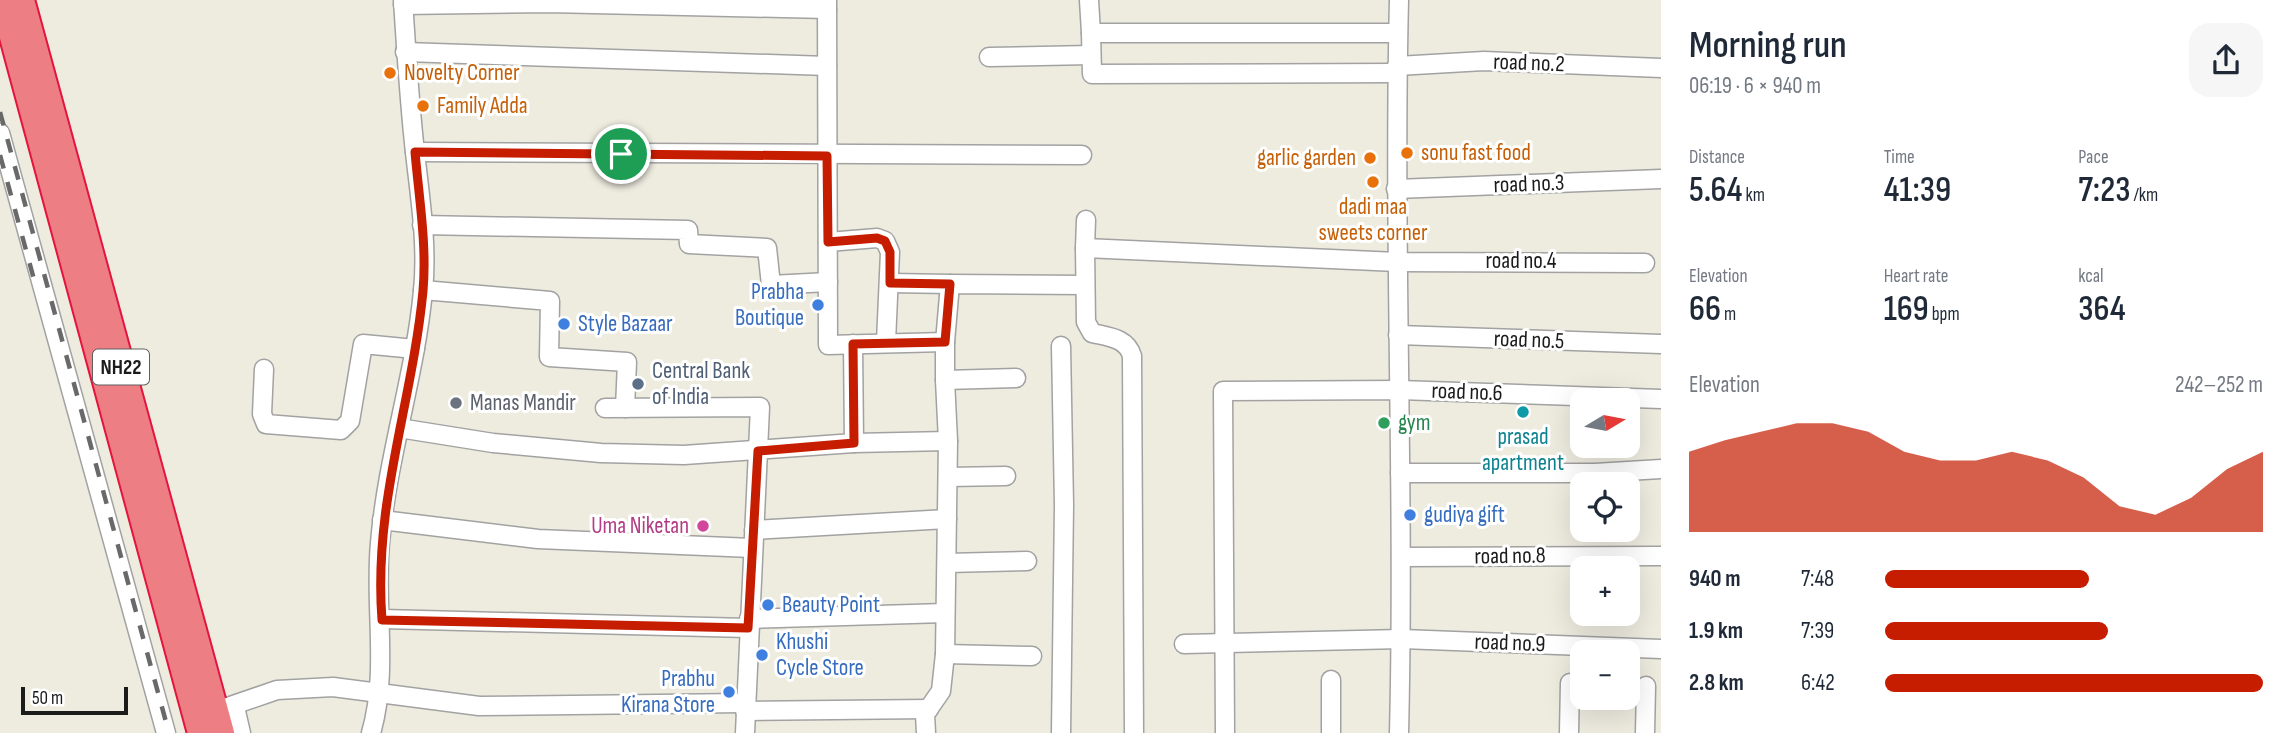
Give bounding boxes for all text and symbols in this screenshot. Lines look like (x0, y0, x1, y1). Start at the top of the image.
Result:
text: Morning run (1689, 23, 1847, 68)
button: share (2189, 23, 2263, 97)
street label: road no.2 (1493, 48, 1565, 78)
place label: Novelty Corner (404, 59, 520, 87)
marker: Novelty Corner (382, 65, 398, 81)
text: 06:19 · 6 × 940 m (1689, 72, 1821, 100)
place label: Family Adda (437, 92, 528, 120)
marker: Family Adda (415, 98, 431, 114)
pin (591, 124, 651, 184)
icon: arrive (602, 135, 640, 173)
place label: sonu fast food (1421, 139, 1531, 167)
place label: garlic garden (1257, 144, 1356, 172)
marker: sonu fast food (1399, 145, 1415, 161)
text: Distance (1689, 146, 1745, 169)
text: Time (1884, 146, 1915, 169)
text: Pace (2078, 146, 2109, 169)
marker: garlic garden (1362, 150, 1378, 166)
street label: road no.3 (1493, 169, 1565, 199)
text: 5.64 (1689, 169, 1742, 212)
text: 41:39 (1884, 169, 1951, 212)
text: 7:23 (2078, 169, 2130, 212)
marker: dadi maa sweets corner (1365, 174, 1381, 190)
text: km (1742, 184, 1765, 207)
text: /km (2130, 184, 2158, 207)
place label: dadi maa sweets corner (1318, 193, 1428, 247)
street label: road no.4 (1486, 247, 1557, 275)
text: Elevation (1689, 265, 1748, 288)
text: Heart rate (1884, 265, 1949, 288)
text: kcal (2078, 265, 2103, 288)
place label: Prabha Boutique (735, 278, 804, 332)
text: 66 (1689, 288, 1721, 331)
text: 169 (1884, 288, 1929, 331)
text: 364 (2078, 288, 2126, 331)
marker: Prabha Boutique (810, 297, 826, 313)
text: m (1721, 303, 1736, 326)
text: bpm (1929, 303, 1960, 326)
place label: Style Bazaar (578, 310, 673, 338)
marker: Style Bazaar (556, 316, 572, 332)
street label: road no.5 (1493, 325, 1565, 355)
road number: NH22 (93, 350, 149, 384)
place label: Central Bank of India (652, 357, 750, 411)
text: Elevation (1689, 371, 1760, 399)
text: 242–252 m (2175, 371, 2263, 399)
marker: Central Bank of India (630, 376, 646, 392)
street label: road no.6 (1431, 377, 1503, 407)
north arrow (1570, 388, 1640, 458)
map controls (1570, 388, 1640, 710)
place label: Manas Mandir (470, 389, 576, 417)
marker: Manas Mandir (448, 395, 464, 411)
marker: prasad apartment (1515, 404, 1531, 420)
place label: gym (1398, 409, 1430, 437)
marker: gym (1376, 415, 1392, 431)
place label: prasad apartment (1482, 423, 1564, 477)
button: locate (1570, 472, 1640, 542)
place label: gudiya gift (1424, 501, 1505, 529)
marker: gudiya gift (1402, 507, 1418, 523)
place label: Uma Niketan (591, 512, 689, 540)
marker: Uma Niketan (695, 518, 711, 534)
street label: road no.8 (1474, 541, 1546, 571)
button: + (1570, 556, 1640, 626)
text: 940 m (1689, 565, 1740, 593)
text: 7:48 (1801, 565, 1834, 593)
place label: Beauty Point (782, 591, 880, 619)
marker: Beauty Point (760, 597, 776, 613)
text: 1.9 km (1689, 617, 1743, 645)
text: 7:39 (1801, 617, 1834, 645)
place label: Khushi Cycle Store (776, 628, 864, 682)
street label: road no.9 (1474, 628, 1546, 658)
button: − (1570, 640, 1640, 710)
marker: Khushi Cycle Store (754, 647, 770, 663)
place label: Prabhu Kirana Store (621, 665, 715, 719)
text: 2.8 km (1689, 669, 1744, 697)
text: 6:42 (1801, 669, 1835, 697)
scale bar (21, 684, 128, 716)
marker: Prabhu Kirana Store (721, 684, 737, 700)
text: 50 m (32, 687, 63, 710)

